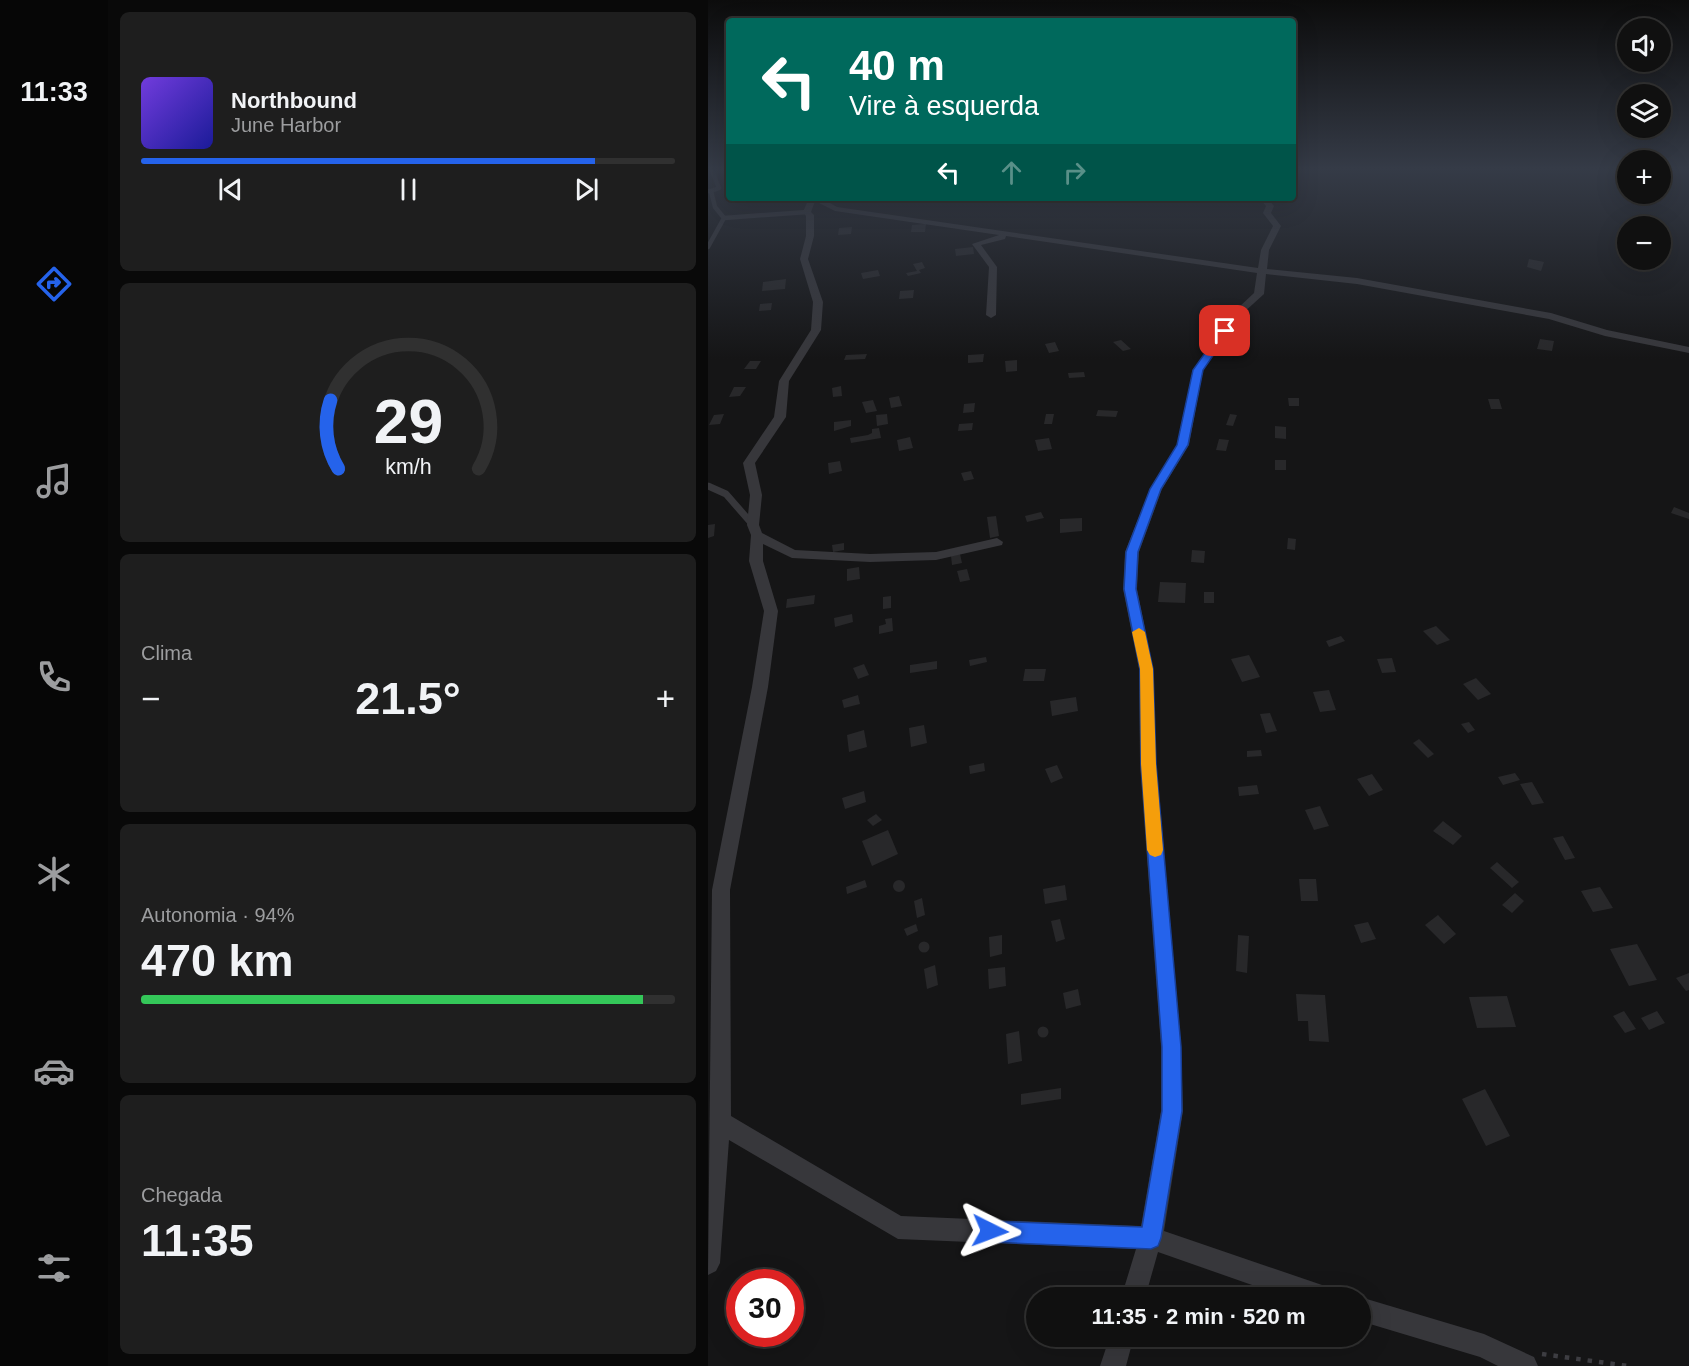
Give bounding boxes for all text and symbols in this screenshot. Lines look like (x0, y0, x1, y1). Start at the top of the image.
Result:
map controls (1617, 18, 1671, 270)
button: sound (1617, 18, 1671, 72)
icon: left (750, 42, 828, 120)
text: 40 m (849, 42, 945, 89)
text: 11:33 (20, 77, 88, 107)
button: layers (1617, 84, 1671, 138)
text: Northbound (231, 88, 357, 113)
text: Vire à esquerda (849, 91, 1039, 121)
text: June Harbor (231, 114, 341, 136)
button: + (1617, 150, 1671, 204)
icon: left (932, 156, 965, 189)
icon: ahead (995, 156, 1028, 189)
icon: right (1058, 156, 1091, 189)
icon: previous (214, 173, 247, 206)
icon: pause (392, 173, 425, 206)
icon: next (570, 173, 603, 206)
button: − (1617, 216, 1671, 270)
icon: directions (33, 263, 75, 305)
pin (1199, 305, 1250, 356)
icon: arrive (1208, 314, 1241, 347)
text: 29 (373, 387, 443, 456)
text: km/h (385, 456, 431, 480)
icon: music (33, 460, 75, 502)
text: Clima (141, 642, 192, 664)
icon: phone (33, 656, 75, 698)
text: 21.5° (355, 673, 461, 724)
text: − (141, 680, 160, 717)
text: + (656, 680, 675, 717)
icon: climate (33, 853, 75, 895)
text: Autonomia · 94% (141, 904, 294, 926)
text: 470 km (141, 935, 294, 986)
icon: car (33, 1050, 75, 1092)
text: Chegada (141, 1184, 222, 1206)
position arrow (958, 1199, 1022, 1263)
text: 11:35 (141, 1215, 254, 1266)
icon: filters (33, 1247, 75, 1289)
speed limit sign: 30 (726, 1269, 804, 1347)
text: 11:35 · 2 min · 520 m (1092, 1304, 1306, 1329)

